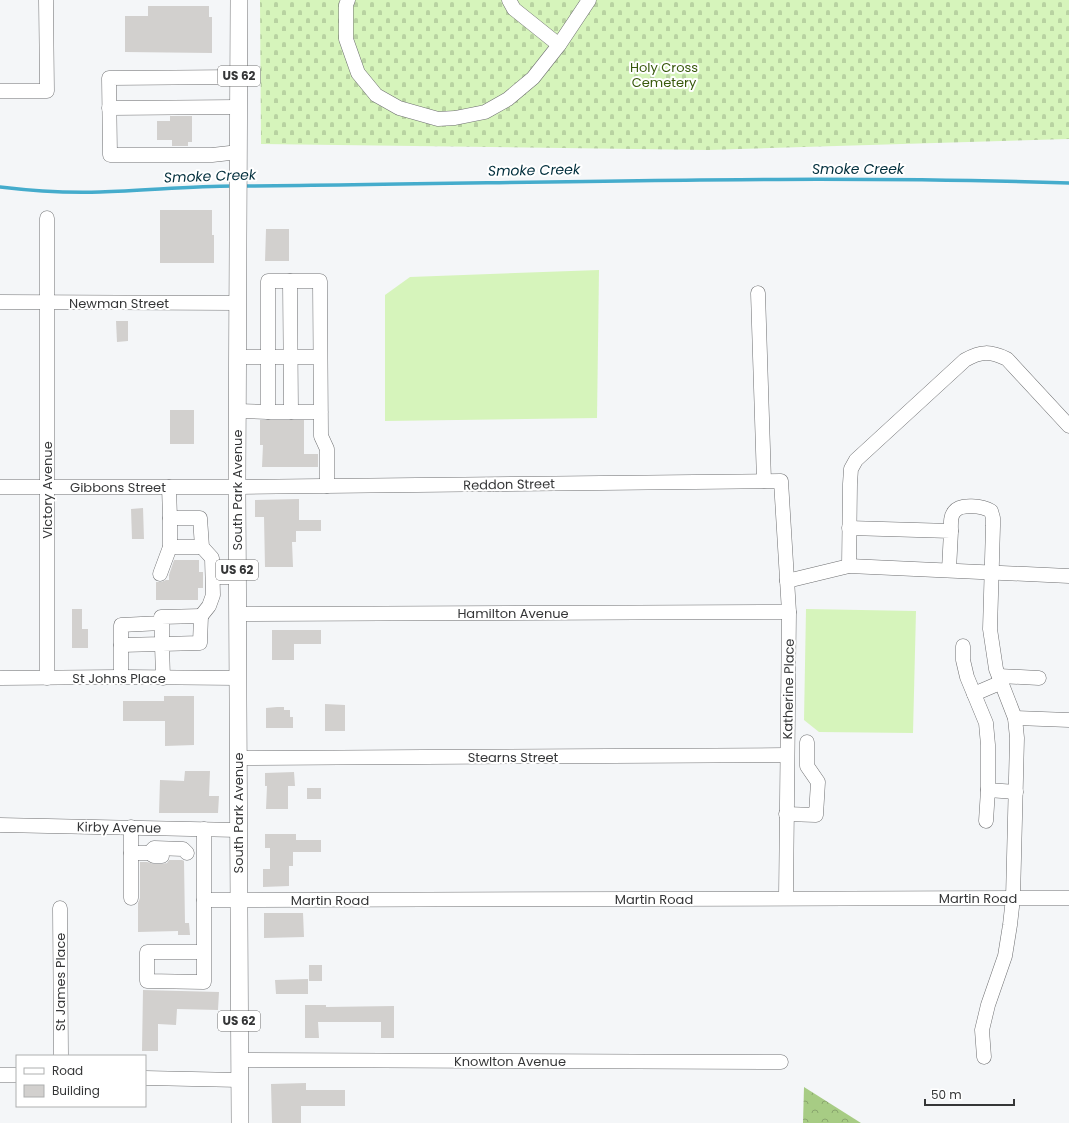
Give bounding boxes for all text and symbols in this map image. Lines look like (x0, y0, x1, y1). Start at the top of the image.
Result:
park label: Holy Cross Cemetery (630, 58, 698, 92)
road number: US 62 (218, 66, 260, 86)
water label: Smoke Creek (488, 159, 581, 181)
water label: Smoke Creek (812, 159, 905, 179)
water label: Smoke Creek (164, 164, 257, 188)
street label: Newman Street (69, 294, 169, 313)
street label: South Park Avenue (228, 430, 247, 550)
street label: Victory Avenue (38, 441, 57, 539)
street label: Reddon Street (463, 474, 555, 495)
street label: Gibbons Street (70, 478, 166, 497)
road number: US 62 (216, 560, 258, 580)
street label: Hamilton Avenue (457, 604, 569, 623)
street label: Katherine Place (778, 638, 799, 740)
street label: St Johns Place (72, 669, 166, 688)
street label: Stearns Street (468, 748, 559, 767)
street label: South Park Avenue (229, 753, 248, 873)
street label: Kirby Avenue (77, 817, 161, 838)
street label: Martin Road (939, 889, 1017, 908)
street label: Martin Road (615, 890, 693, 909)
street label: Martin Road (291, 891, 369, 910)
street label: St James Place (51, 933, 70, 1031)
road number: US 62 (218, 1011, 260, 1031)
street label: Knowlton Avenue (454, 1052, 566, 1071)
legend (16, 1055, 146, 1107)
text: Road (52, 1062, 83, 1079)
scale bar (925, 1081, 1014, 1107)
text: Building (52, 1082, 100, 1099)
text: 50 m (931, 1086, 962, 1103)

